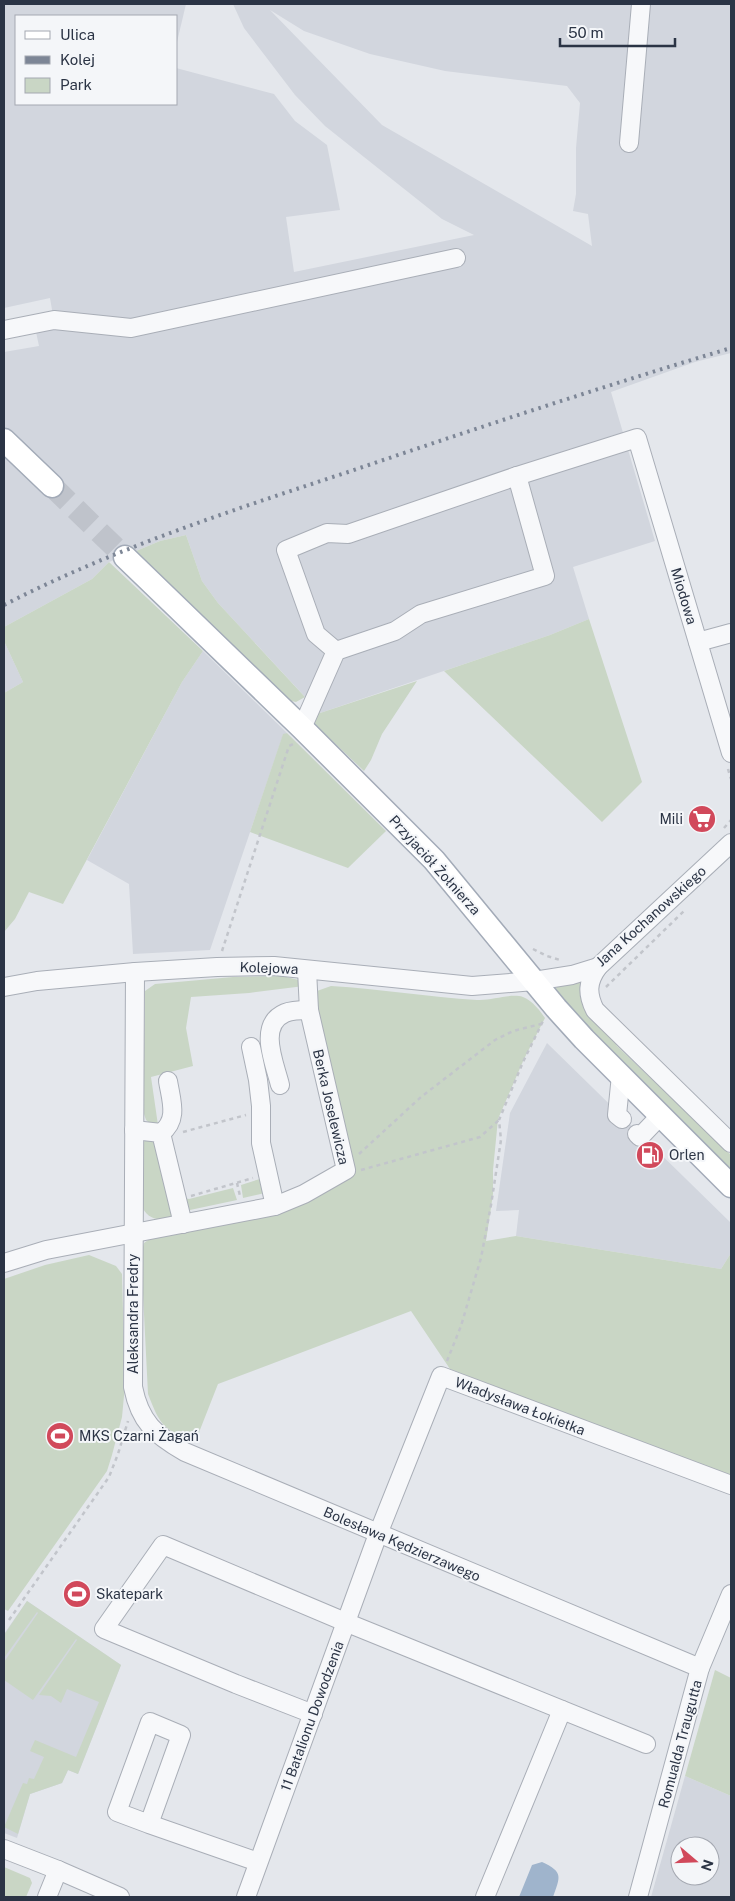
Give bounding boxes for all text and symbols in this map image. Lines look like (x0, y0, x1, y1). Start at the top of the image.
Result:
legend (15, 15, 178, 105)
scale bar (560, 15, 675, 47)
text: 50 m (568, 24, 603, 41)
text: Ulica (60, 26, 95, 43)
text: Kolej (60, 51, 95, 68)
text: Park (60, 76, 92, 93)
street label: Miodowa (668, 566, 700, 626)
supermarket icon: Mili (687, 804, 717, 834)
street label: Przyjaciół Żołnierza (386, 811, 485, 918)
place label: Mili (659, 811, 683, 827)
street label: Jana Kochanowskiego (593, 862, 709, 969)
street label: Kolejowa (239, 959, 299, 977)
street label: Berka Joselewicza (310, 1048, 352, 1166)
fuel station icon: Orlen (635, 1140, 665, 1170)
place label: Orlen (669, 1147, 705, 1163)
street label: Aleksandra Fredry (125, 1253, 141, 1374)
street label: Władysława Łokietka (453, 1374, 587, 1438)
sports icon: MKS Czarni Żagań (45, 1421, 75, 1451)
place label: MKS Czarni Żagań (79, 1426, 199, 1444)
street label: Bolesława Kędzierzawego (321, 1504, 483, 1584)
sports icon: Skatepark (62, 1579, 92, 1609)
place label: Skatepark (96, 1586, 163, 1602)
street label: 11 Batalionu Dowodzenia (277, 1639, 347, 1793)
street label: Romualda Traugutta (655, 1678, 705, 1810)
north arrow (670, 1836, 720, 1886)
text: N (698, 1857, 717, 1873)

